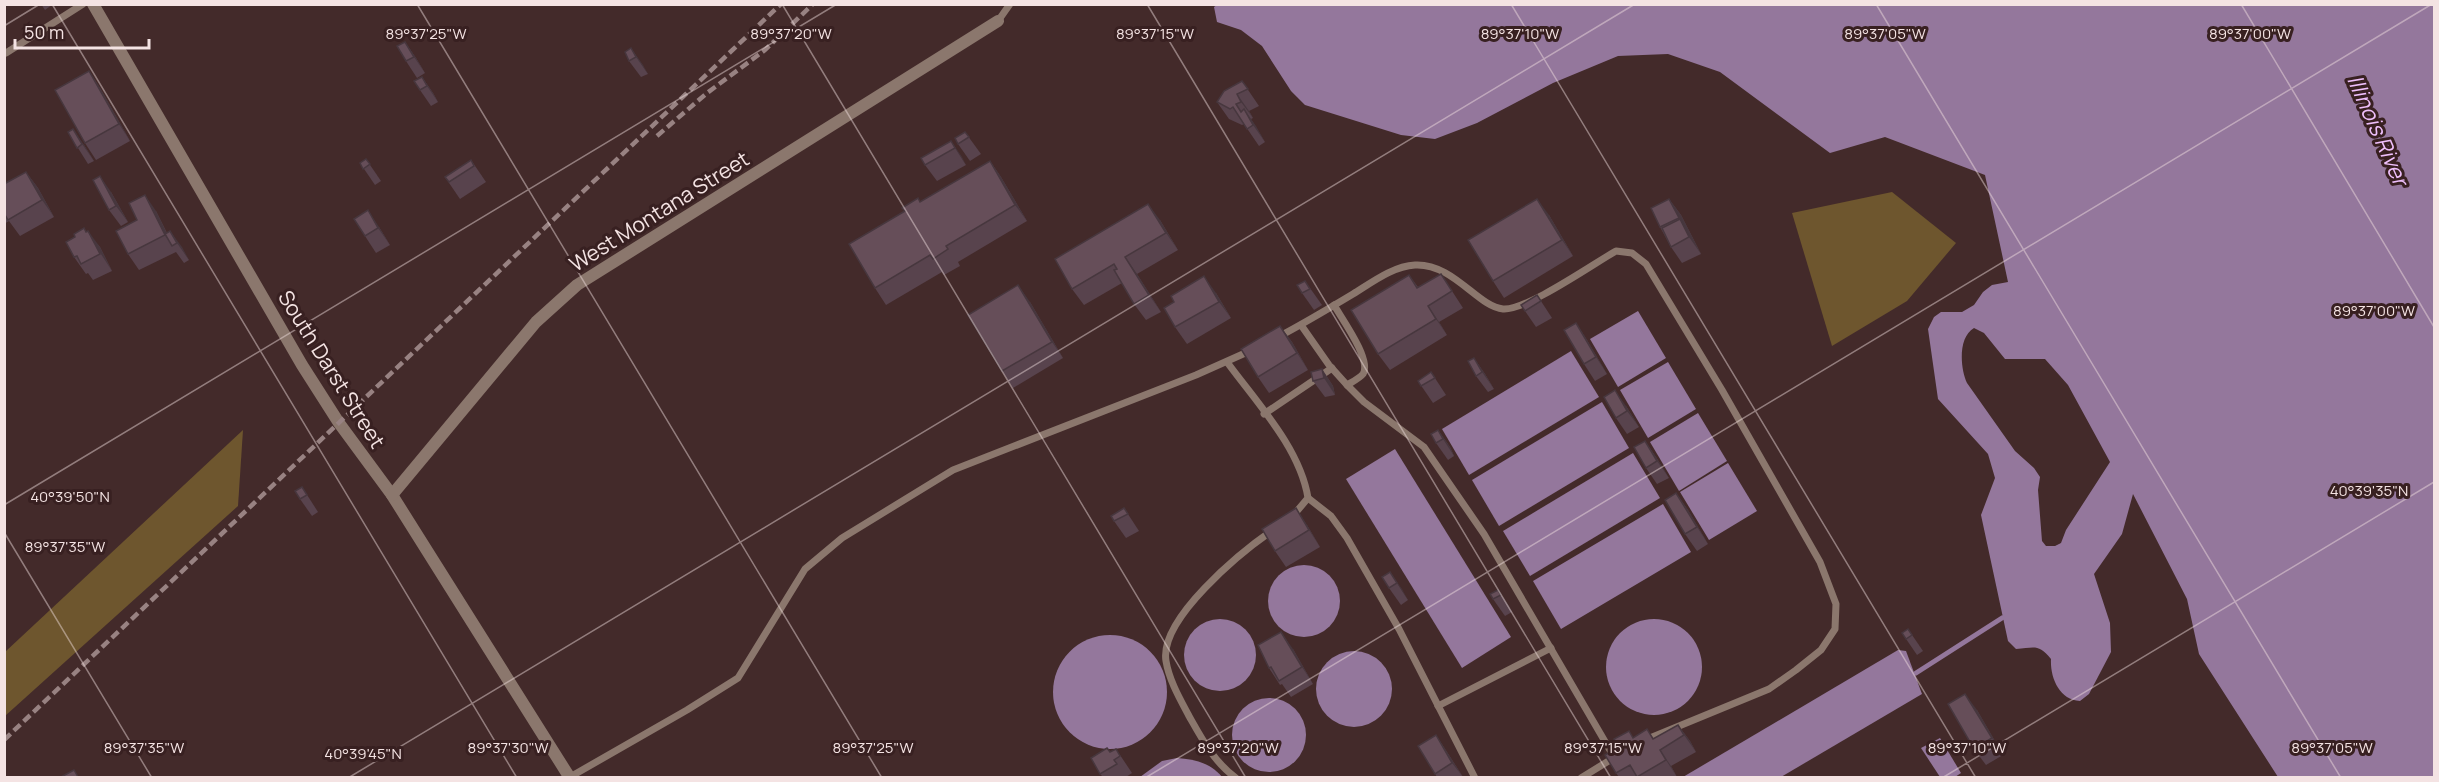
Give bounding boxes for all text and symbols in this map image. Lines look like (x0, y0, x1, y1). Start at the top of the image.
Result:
scale bar (15, 12, 148, 50)
text: 50 m (24, 20, 64, 44)
text: 89°37'25"W (386, 23, 466, 44)
text: 89°37'20"W (750, 23, 832, 44)
text: 89°37'15"W (1116, 23, 1194, 44)
text: 89°37'10"W (1481, 23, 1559, 44)
text: 89°37'05"W (1844, 23, 1926, 44)
text: 89°37'00"W (2209, 23, 2291, 44)
water label: Illinois River (2340, 70, 2417, 193)
street label: West Montana Street (564, 144, 754, 278)
street label: South Darst Street (272, 285, 392, 453)
text: 89°37'00"W (2333, 300, 2415, 321)
text: 40°39'35"N (2330, 480, 2408, 501)
text: 40°39'50"N (30, 486, 110, 507)
text: 89°37'35"W (25, 536, 105, 557)
text: 89°37'35"W (104, 737, 184, 758)
text: 89°37'30"W (467, 737, 549, 758)
text: 89°37'25"W (833, 737, 913, 758)
text: 89°37'20"W (1197, 737, 1279, 758)
text: 89°37'15"W (1564, 737, 1642, 758)
text: 89°37'10"W (1928, 737, 2006, 758)
text: 89°37'05"W (2291, 737, 2373, 758)
text: 40°39'45"N (324, 743, 402, 764)

